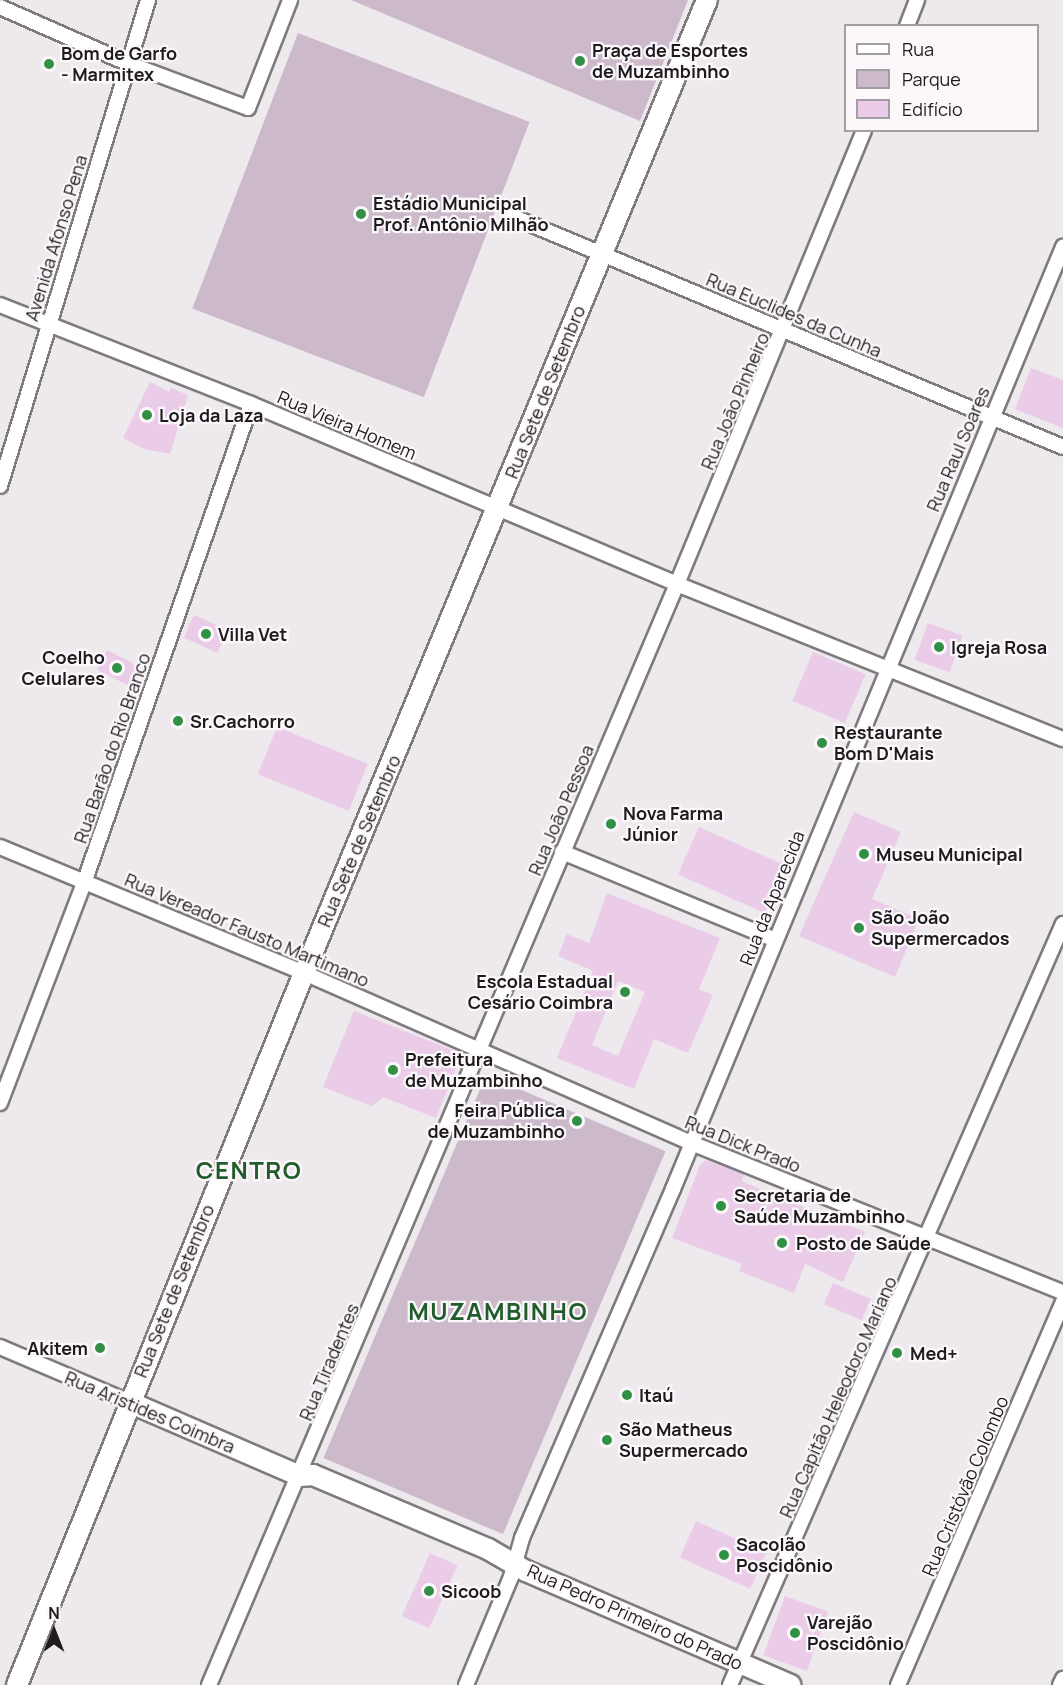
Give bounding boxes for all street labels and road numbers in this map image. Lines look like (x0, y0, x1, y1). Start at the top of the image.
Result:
street label: Avenida Afonso Pena (20, 152, 92, 324)
street label: Rua Euclides da Cunha (703, 268, 885, 362)
street label: Rua Sete de Setembro (500, 302, 590, 482)
street label: Rua João Pinheiro (696, 329, 774, 473)
street label: Rua Raul Soares (922, 383, 994, 515)
street label: Rua Vieira Homem (274, 386, 420, 464)
street label: Rua Barão do Rio Branco (69, 650, 155, 846)
street label: Rua João Pessoa (524, 741, 598, 879)
street label: Rua Sete de Setembro (313, 752, 405, 930)
street label: Rua da Aparecida (735, 827, 809, 969)
street label: Rua Vereador Fausto Martimano (122, 869, 372, 991)
street label: Rua Dick Prado (682, 1111, 804, 1177)
street label: Rua Sete de Setembro (129, 1201, 219, 1381)
street label: Rua Capitão Heleodoro Mariano (775, 1273, 901, 1521)
street label: Rua Tiradentes (295, 1300, 363, 1424)
street label: Rua Aristides Coimbra (62, 1366, 238, 1458)
street label: Rua Cristóvão Colombo (917, 1393, 1013, 1579)
street label: Rua Pedro Primeiro do Prado (524, 1560, 746, 1674)

